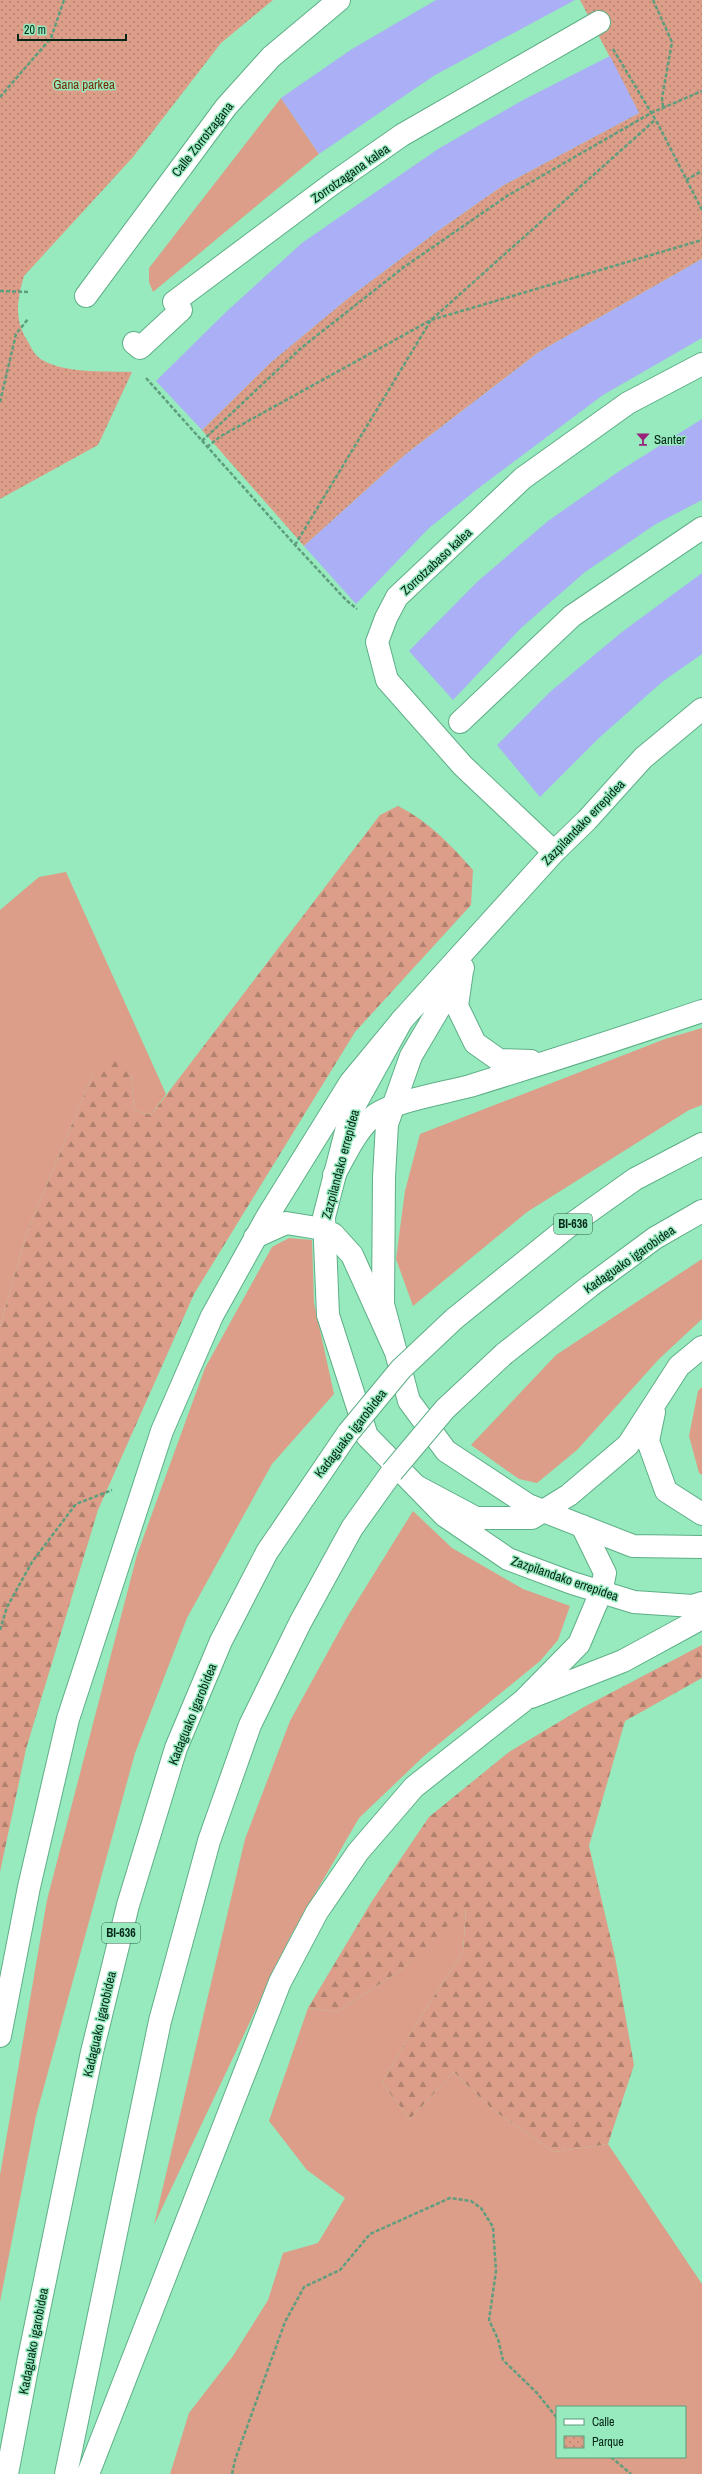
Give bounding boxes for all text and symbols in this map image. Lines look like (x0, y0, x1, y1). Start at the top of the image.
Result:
scale bar (18, 16, 126, 42)
text: 20 m (24, 22, 46, 38)
park label: Gana parkea (53, 76, 115, 93)
street label: Calle Zorrotzagana (168, 98, 237, 180)
street label: Zorrotzagana kalea (308, 140, 393, 207)
bar icon: Santer (635, 431, 651, 447)
place label: Santer (654, 431, 686, 448)
street label: Zorrotzabaso kalea (397, 524, 476, 599)
street label: Zazpilandako errepidea (538, 776, 629, 869)
street label: Zazpilandako errepidea (318, 1107, 363, 1221)
road number: BI-636 (554, 1214, 592, 1234)
street label: Kadaguako igarobidea (580, 1221, 678, 1297)
street label: Kadaguako igarobidea (310, 1386, 390, 1481)
street label: Zazpilandako errepidea (509, 1552, 621, 1605)
street label: Kadaguako igarobidea (164, 1661, 221, 1767)
road number: BI-636 (102, 1923, 140, 1943)
street label: Kadaguako igarobidea (79, 1970, 120, 2079)
street label: Kadaguako igarobidea (15, 2286, 52, 2396)
legend (556, 2406, 686, 2458)
text: Calle (592, 2414, 614, 2430)
text: Parque (592, 2434, 624, 2450)

